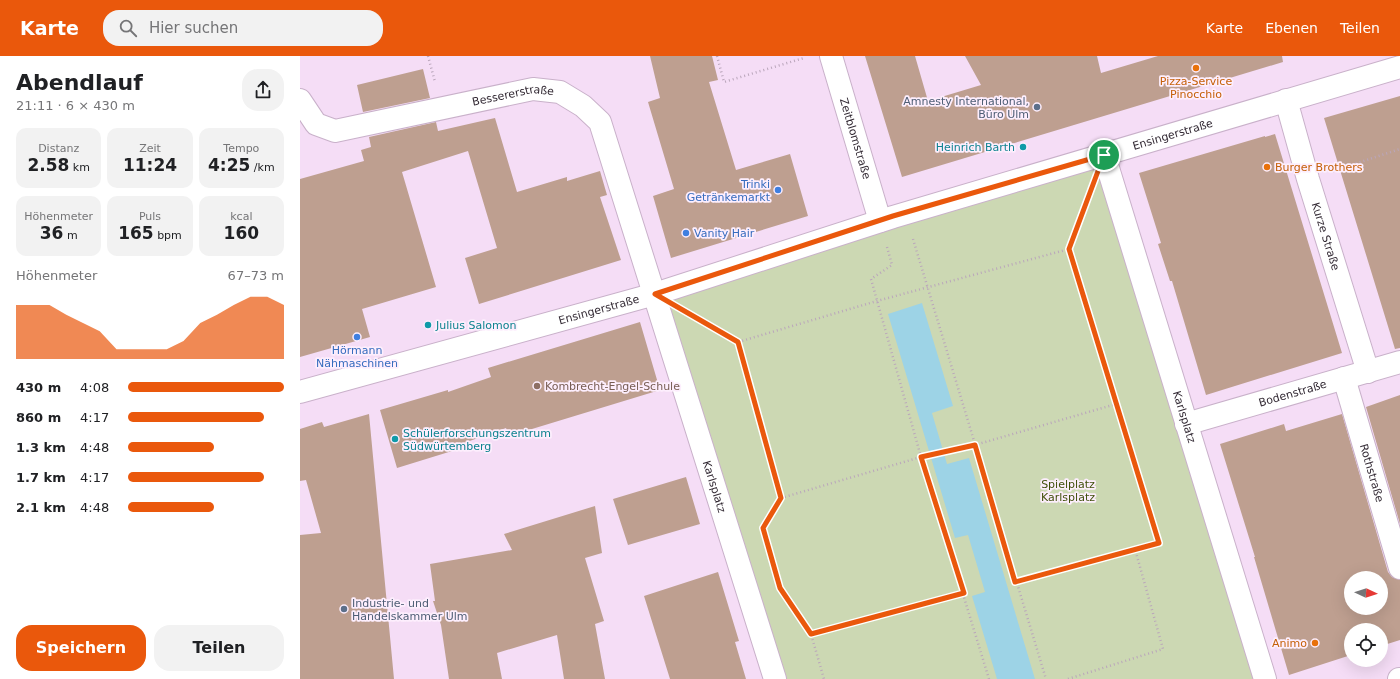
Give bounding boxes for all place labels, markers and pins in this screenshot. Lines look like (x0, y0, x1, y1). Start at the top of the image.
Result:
marker: Pizza-Service Pinocchio (1191, 63, 1201, 73)
place label: Pizza-Service Pinocchio (1160, 75, 1232, 101)
place label: Amnesty International, Büro Ulm (903, 95, 1029, 121)
marker: Amnesty International, Büro Ulm (1032, 102, 1042, 112)
pin (1087, 138, 1121, 172)
place label: Heinrich Barth (936, 141, 1015, 154)
marker: Heinrich Barth (1018, 142, 1028, 152)
place label: Burger Brothers (1275, 161, 1363, 174)
marker: Burger Brothers (1262, 162, 1272, 172)
place label: Trinki Getränkemarkt (687, 178, 771, 204)
marker: Trinki Getränkemarkt (773, 185, 783, 195)
place label: Vanity Hair (694, 227, 755, 240)
marker: Vanity Hair (681, 228, 691, 238)
place label: Julius Salomon (435, 319, 516, 332)
marker: Julius Salomon (423, 320, 433, 330)
marker: Hörmann Nähmaschinen (352, 332, 362, 342)
place label: Hörmann Nähmaschinen (316, 344, 398, 370)
place label: Kombrecht-Engel-Schule (545, 380, 680, 393)
marker: Kombrecht-Engel-Schule (532, 381, 542, 391)
place label: Schülerforschungszentrum Südwürtemberg (403, 427, 551, 453)
marker: Schülerforschungszentrum Südwürtemberg (390, 434, 400, 444)
place label: Industrie- und Handelskammer Ulm (352, 597, 467, 623)
marker: Industrie- und Handelskammer Ulm (339, 604, 349, 614)
place label: Animo (1272, 637, 1307, 650)
marker: Animo (1310, 638, 1320, 648)

